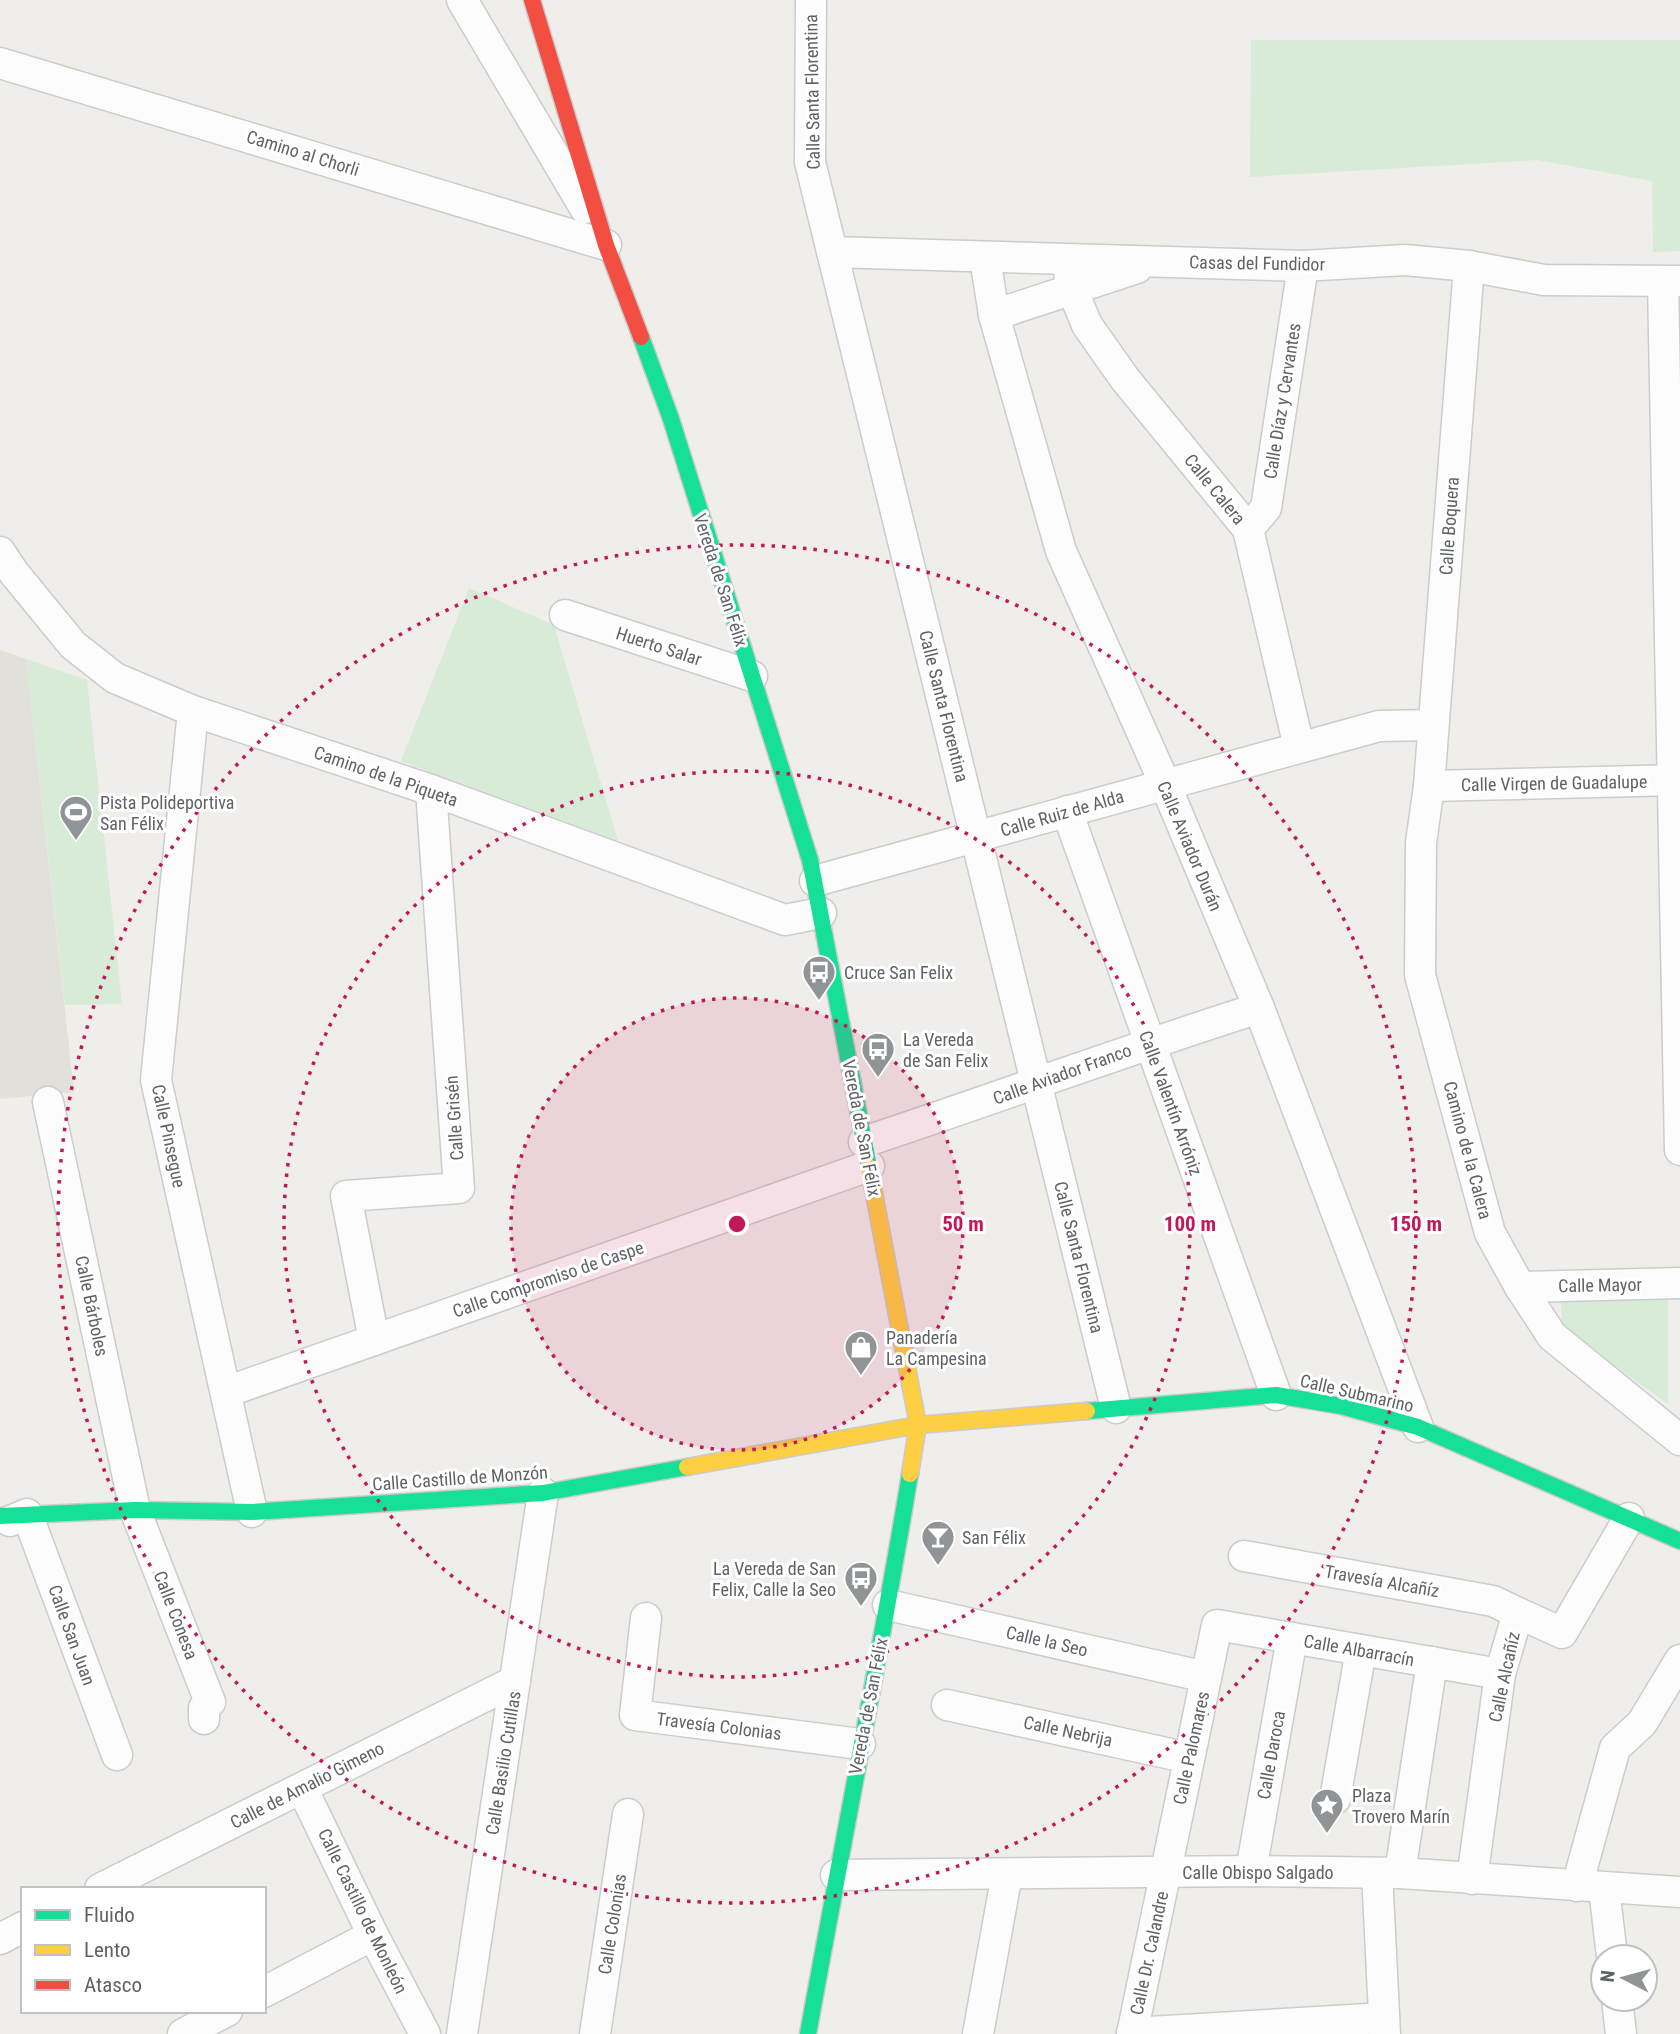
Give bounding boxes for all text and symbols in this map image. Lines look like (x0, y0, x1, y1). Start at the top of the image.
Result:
street label: Calle Santa Florentina (800, 14, 824, 170)
street label: Camino al Chorli (244, 126, 362, 180)
street label: Casas del Fundidor (1189, 251, 1326, 275)
street label: Calle Díaz y Cervantes (1259, 322, 1305, 480)
street label: Calle Calera (1180, 449, 1250, 529)
street label: Calle Boquera (1435, 476, 1463, 576)
street label: Vereda de San Félix (690, 511, 752, 649)
street label: Huerto Salar (614, 622, 705, 670)
street label: Calle Santa Florentina (915, 628, 973, 784)
street label: Camino de la Piqueta (311, 741, 461, 811)
street label: Calle Virgen de Guadalupe (1461, 771, 1647, 795)
street label: Calle Aviador Durán (1153, 778, 1227, 914)
street label: Calle Ruiz de Alda (998, 785, 1126, 841)
place label: Pista Polideportiva San Félix (100, 792, 234, 834)
sports icon: Pista Polideportiva San Félix (57, 793, 95, 842)
bus stop icon: Cruce San Felix (800, 953, 838, 1002)
place label: Cruce San Felix (844, 962, 953, 983)
street label: Calle Valentín Arróniz (1135, 1028, 1207, 1178)
place label: La Vereda de San Felix (903, 1029, 988, 1071)
bus stop icon: La Vereda de San Felix (859, 1030, 897, 1079)
street label: Calle Aviador Franco (990, 1039, 1134, 1109)
street label: Vereda de San Félix (838, 1058, 886, 1198)
street label: Calle Grisén (441, 1075, 467, 1161)
street label: Camino de la Calera (1439, 1079, 1497, 1221)
street label: Calle Pinsegue (148, 1082, 190, 1190)
street label: Calle Santa Florentina (1050, 1179, 1108, 1335)
centre of rings (725, 1212, 749, 1236)
text: 50 m (942, 1212, 984, 1236)
text: 100 m (1164, 1212, 1216, 1236)
text: 150 m (1390, 1212, 1442, 1236)
street label: Calle Compromiso de Caspe (450, 1236, 646, 1322)
street label: Calle Bárboles (71, 1254, 113, 1358)
street label: Calle Mayor (1558, 1274, 1643, 1296)
place label: Panadería La Campesina (886, 1327, 987, 1369)
shop icon: Panadería La Campesina (842, 1328, 880, 1377)
street label: Calle Submarino (1298, 1370, 1416, 1416)
street label: Calle Castillo de Monzón (372, 1461, 548, 1495)
bar icon: San Félix (919, 1518, 957, 1567)
place label: San Félix (962, 1527, 1026, 1548)
place label: La Vereda de San Felix, Calle la Seo (712, 1558, 836, 1600)
bus stop icon: La Vereda de San Felix, Calle la Seo (842, 1559, 880, 1608)
street label: Travesía Alcañíz (1323, 1561, 1441, 1601)
street label: Calle Conesa (150, 1568, 202, 1662)
street label: Calle San Juan (44, 1582, 100, 1688)
street label: Calle la Seo (1004, 1621, 1090, 1661)
street label: Calle Albarracín (1302, 1630, 1416, 1670)
street label: Calle Alcañíz (1484, 1630, 1524, 1724)
street label: Vereda de San Félix (844, 1636, 892, 1776)
street label: Calle Palomares (1169, 1689, 1213, 1807)
street label: Calle Basilio Cutillas (481, 1690, 525, 1836)
street label: Travesía Colonias (655, 1708, 783, 1744)
street label: Calle Daroca (1253, 1709, 1289, 1801)
street label: Calle Nebrija (1022, 1711, 1114, 1751)
street label: Calle de Amalio Gimeno (227, 1737, 387, 1833)
place label: Plaza Trovero Marín (1352, 1785, 1450, 1827)
place icon: Plaza Trovero Marín (1308, 1786, 1346, 1835)
street label: Calle Castillo de Monleón (314, 1825, 412, 1997)
street label: Calle Obispo Salgado (1182, 1862, 1334, 1883)
street label: Calle Colonias (594, 1872, 630, 1976)
legend (21, 1887, 266, 2013)
street label: Calle Dr. Calandre (1126, 1889, 1172, 2017)
text: Fluido (84, 1903, 135, 1927)
text: Lento (84, 1938, 131, 1962)
north arrow (1589, 1943, 1659, 2013)
text: N (1596, 1969, 1620, 1983)
text: Atasco (84, 1973, 142, 1997)

